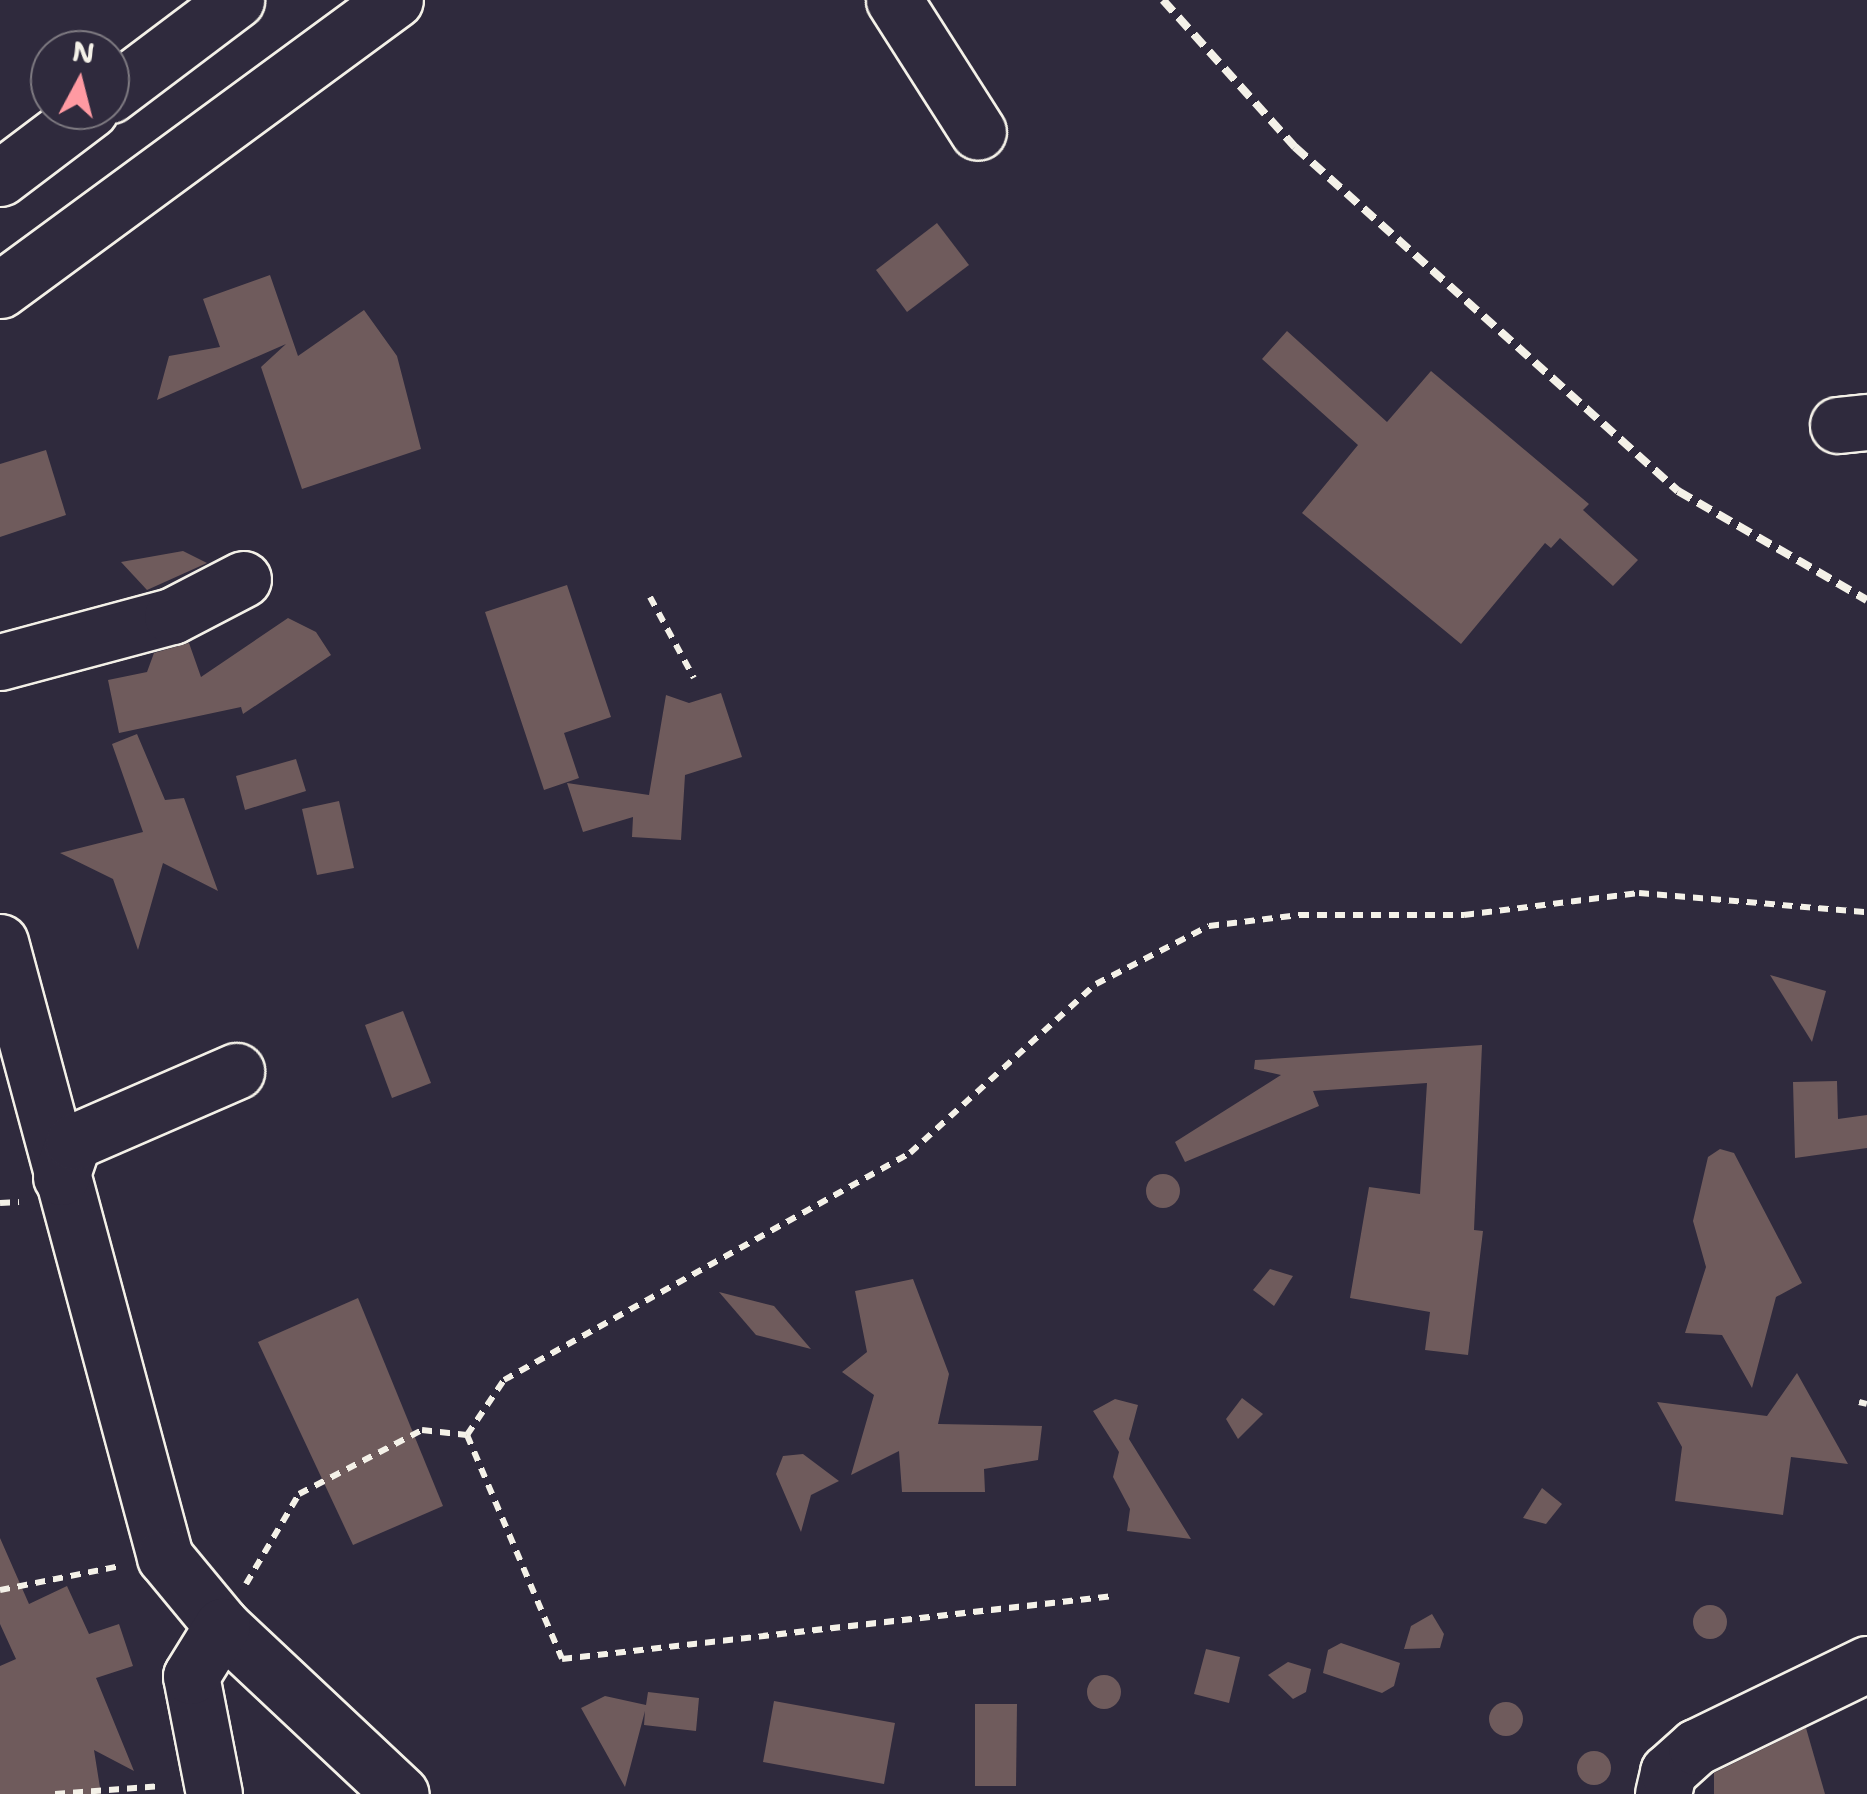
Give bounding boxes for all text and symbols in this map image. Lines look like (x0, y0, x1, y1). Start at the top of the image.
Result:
north arrow (30, 30, 130, 130)
text: N (70, 32, 97, 72)

